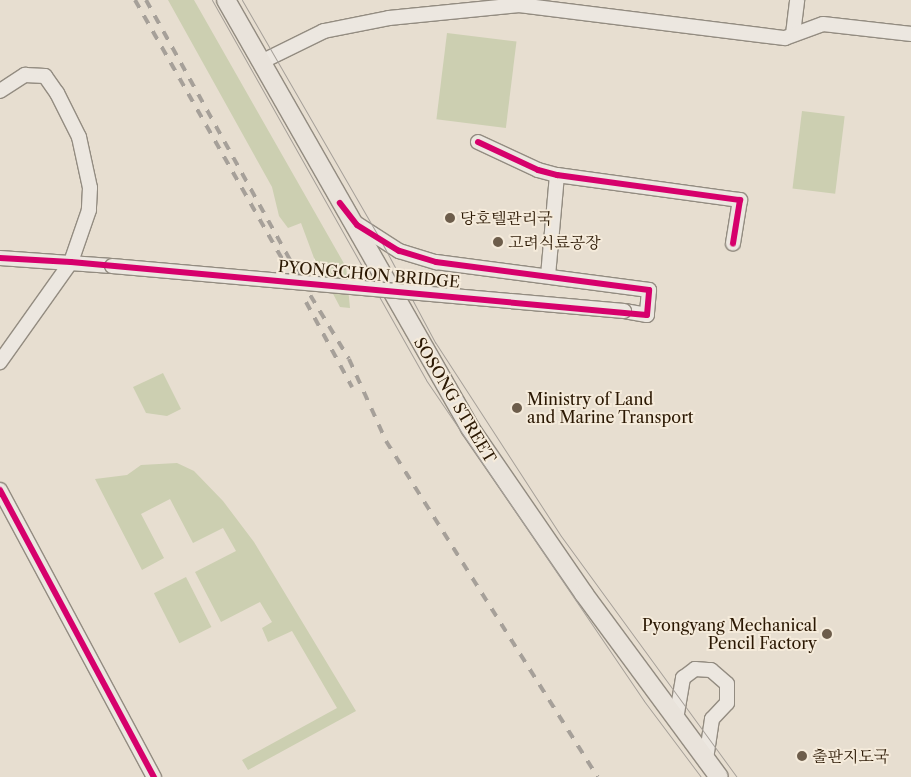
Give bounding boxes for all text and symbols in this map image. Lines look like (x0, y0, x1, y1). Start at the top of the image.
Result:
place label: 당호텔관리국 (460, 208, 553, 228)
marker: 당호텔관리국 (444, 212, 456, 224)
place label: 고려식료공장 (508, 232, 601, 252)
marker: 고려식료공장 (492, 236, 504, 248)
street label: PYONGCHON BRIDGE (277, 256, 461, 292)
street label: SOSONG STREET (410, 334, 500, 466)
place label: Ministry of Land and Marine Transport (527, 389, 694, 427)
marker: Ministry of Land and Marine Transport (511, 402, 523, 414)
place label: Pyongyang Mechanical Pencil Factory (642, 615, 817, 653)
marker: Pyongyang Mechanical Pencil Factory (821, 628, 833, 640)
place label: 출판지도국 (812, 746, 889, 766)
marker: 출판지도국 (796, 750, 808, 762)

